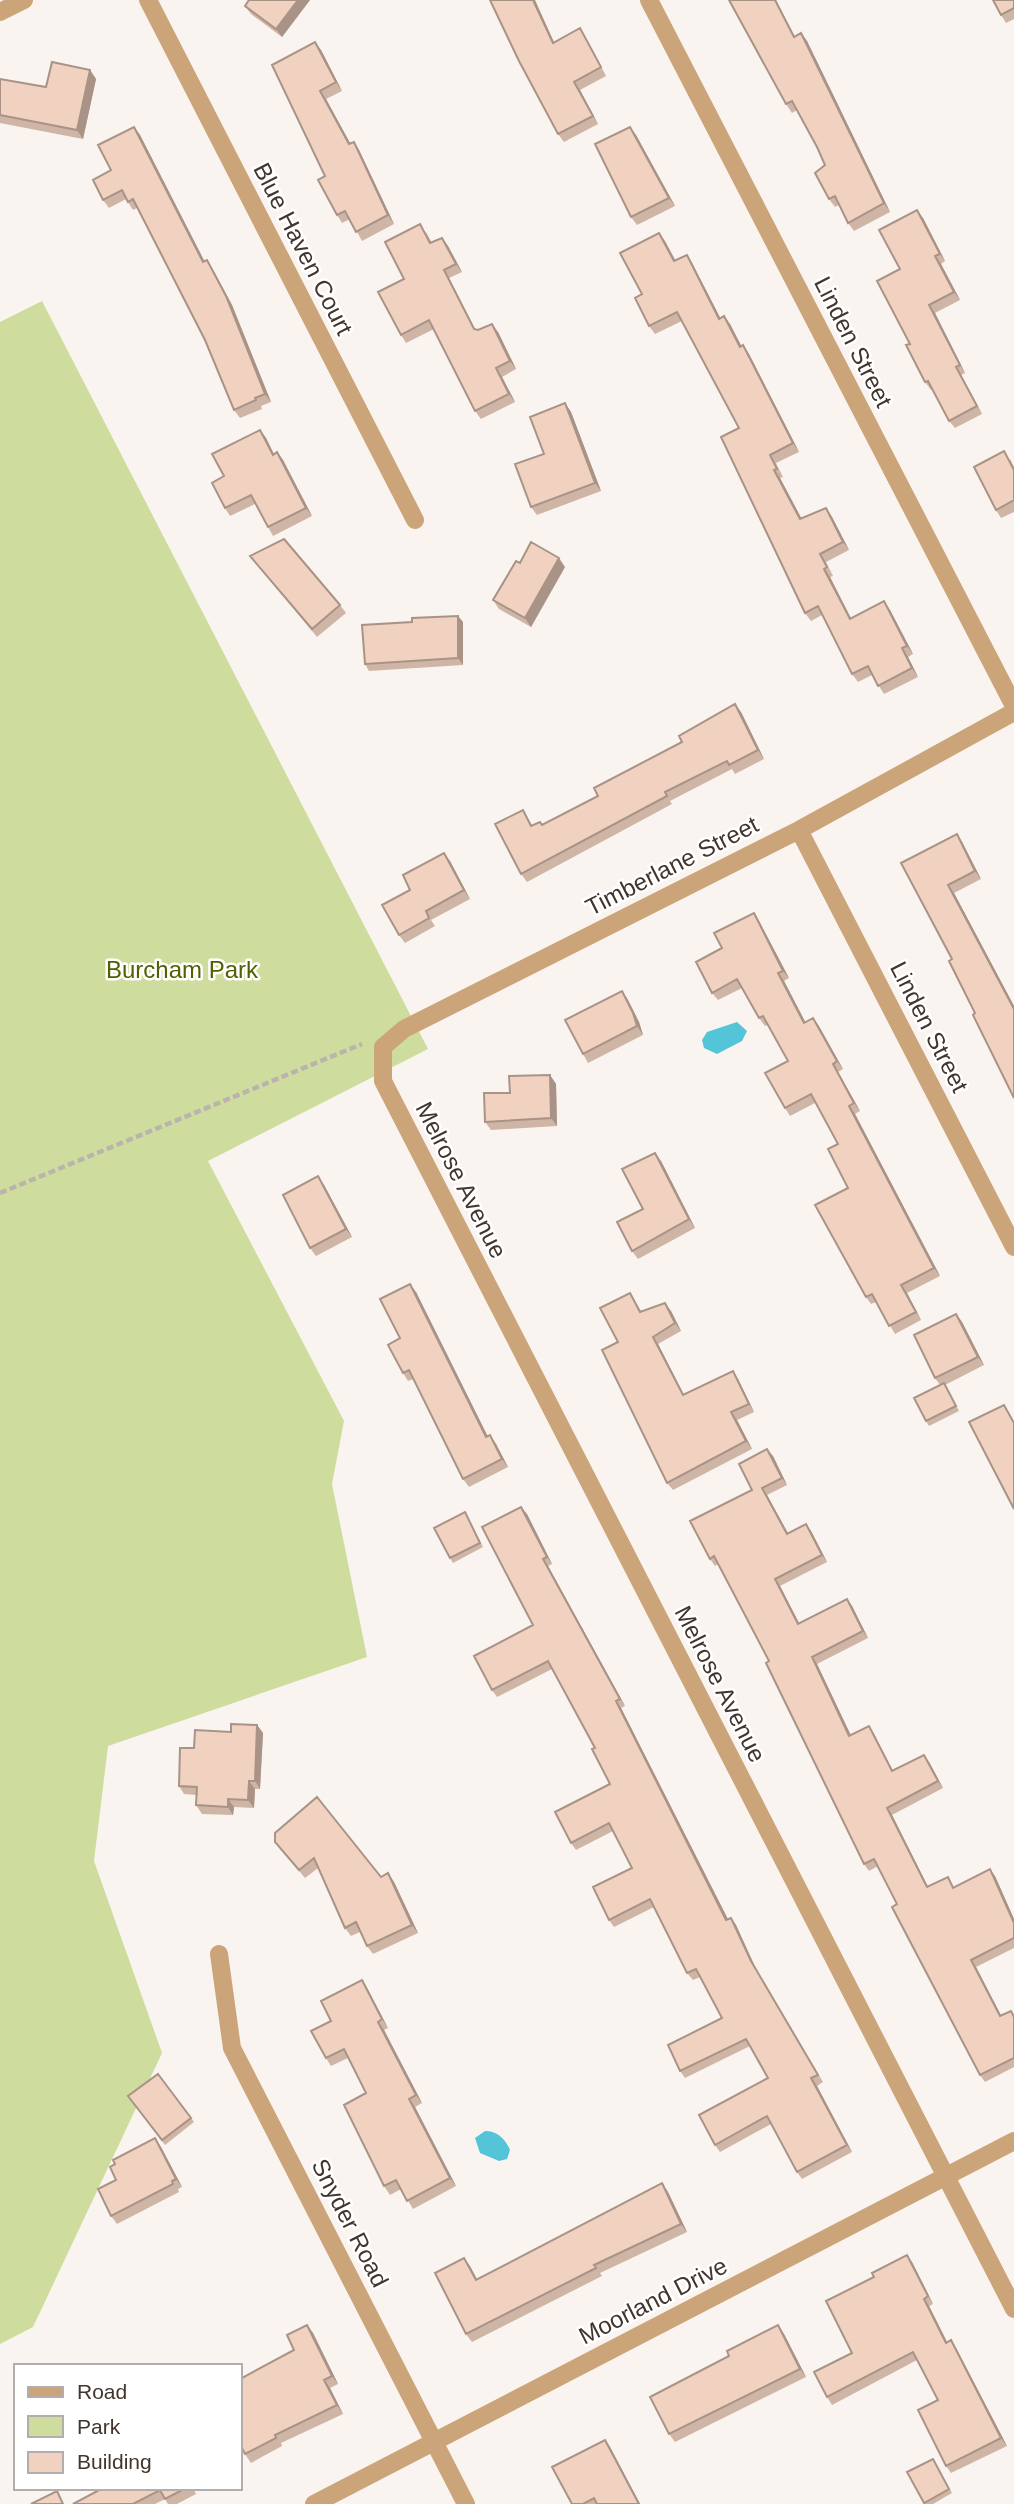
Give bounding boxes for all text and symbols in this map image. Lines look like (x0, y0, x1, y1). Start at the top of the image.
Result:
street label: Blue Haven Court (248, 158, 359, 340)
street label: Linden Street (809, 272, 898, 412)
street label: Timberlane Street (581, 810, 763, 921)
park label: Burcham Park (106, 956, 259, 983)
street label: Linden Street (885, 957, 974, 1097)
street label: Melrose Avenue (410, 1097, 512, 1262)
street label: Melrose Avenue (669, 1601, 771, 1766)
street label: Snyder Road (307, 2154, 394, 2291)
street label: Moorland Drive (574, 2252, 731, 2350)
legend (14, 2364, 242, 2490)
text: Road (77, 2380, 127, 2403)
text: Park (77, 2415, 121, 2438)
text: Building (77, 2450, 152, 2473)

